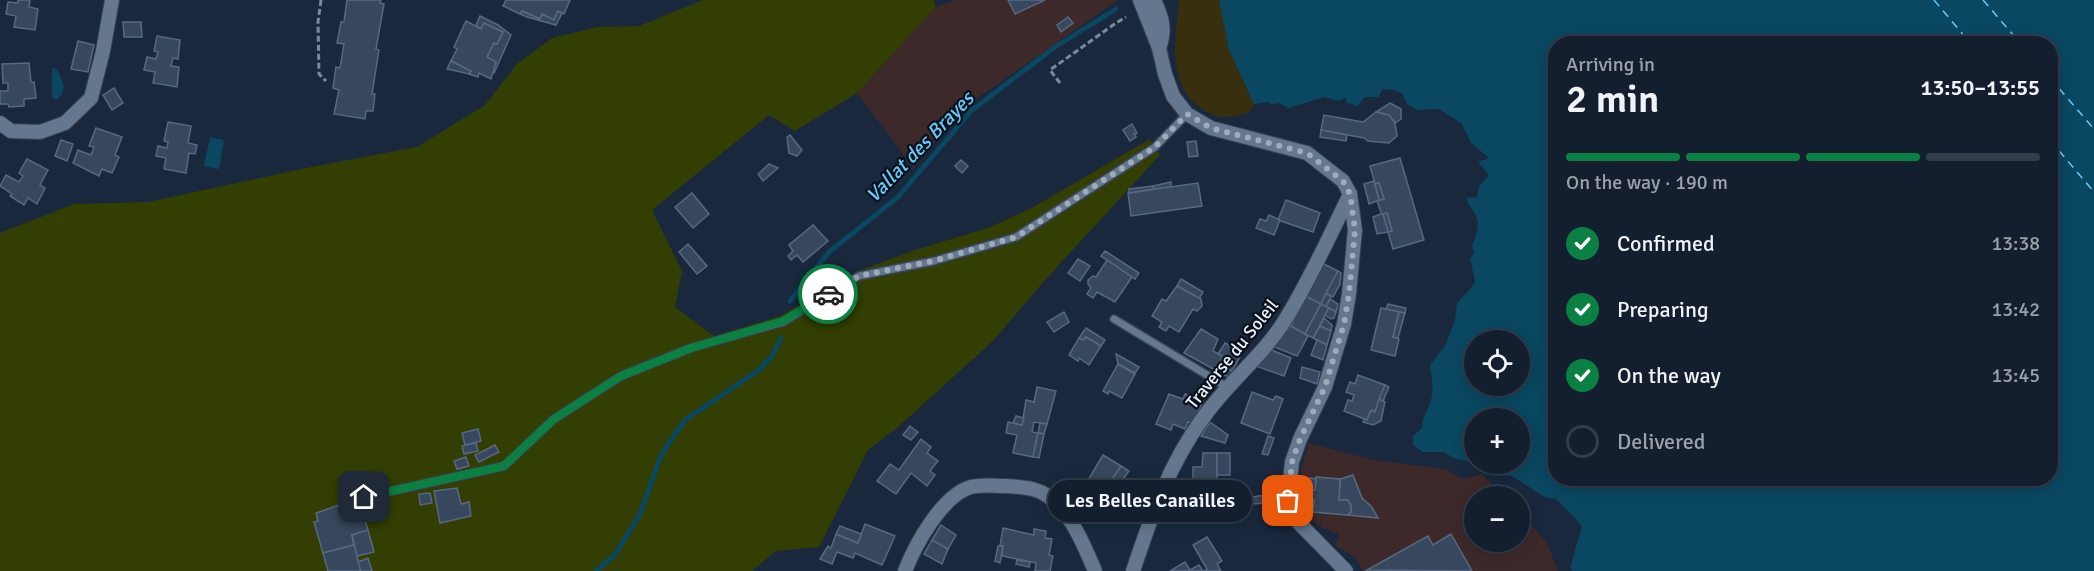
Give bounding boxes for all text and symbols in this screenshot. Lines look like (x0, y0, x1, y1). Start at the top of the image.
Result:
text: Arriving in (1566, 52, 1655, 77)
text: 13:50–13:55 (1921, 74, 2040, 101)
text: 2 min (1566, 75, 1659, 123)
water label: Vallat des Brayes (861, 85, 981, 208)
text: On the way · 190 m (1566, 170, 1728, 195)
icon: check (1566, 227, 1599, 260)
text: Confirmed (1617, 230, 1715, 257)
text: 13:38 (1991, 231, 2040, 256)
courier (798, 264, 858, 324)
icon: car (812, 278, 845, 311)
icon: check (1566, 293, 1599, 326)
street label: Traverse du Soleil (1181, 295, 1283, 413)
text: Preparing (1617, 296, 1709, 323)
text: 13:42 (1991, 297, 2040, 322)
map controls (1464, 330, 1530, 552)
button: locate (1464, 330, 1530, 396)
icon: check (1566, 359, 1599, 392)
text: On the way (1617, 362, 1721, 389)
text: 13:45 (1991, 363, 2040, 388)
button: + (1464, 408, 1530, 474)
text: Delivered (1617, 428, 1705, 455)
pin (338, 471, 389, 522)
pin (1262, 475, 1313, 526)
icon: home (347, 480, 380, 513)
callout: Les Belles Canailles (1048, 480, 1252, 522)
icon: bag (1271, 484, 1304, 517)
button: − (1464, 486, 1530, 552)
text: Les Belles Canailles (1065, 488, 1235, 513)

